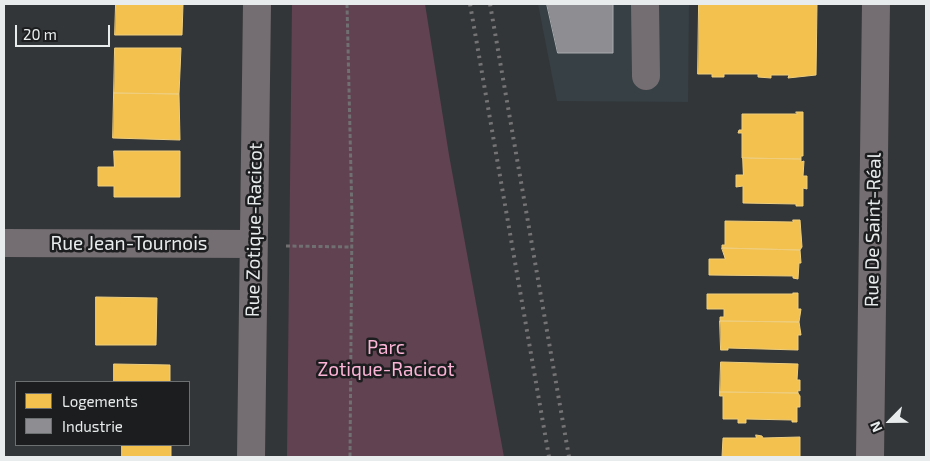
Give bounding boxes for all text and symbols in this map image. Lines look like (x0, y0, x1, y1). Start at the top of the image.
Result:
scale bar (18, 15, 112, 47)
text: 20 m (23, 25, 57, 43)
street label: Rue Zotique-Racicot (241, 143, 267, 317)
street label: Rue De Saint-Réal (860, 153, 886, 307)
street label: Rue Jean-Tournois (51, 233, 207, 255)
park label: Parc Zotique-Racicot (317, 337, 455, 381)
legend (15, 381, 190, 446)
text: Logements (62, 392, 138, 410)
north arrow (865, 396, 915, 446)
text: Industrie (62, 417, 123, 435)
text: N (866, 419, 886, 435)

